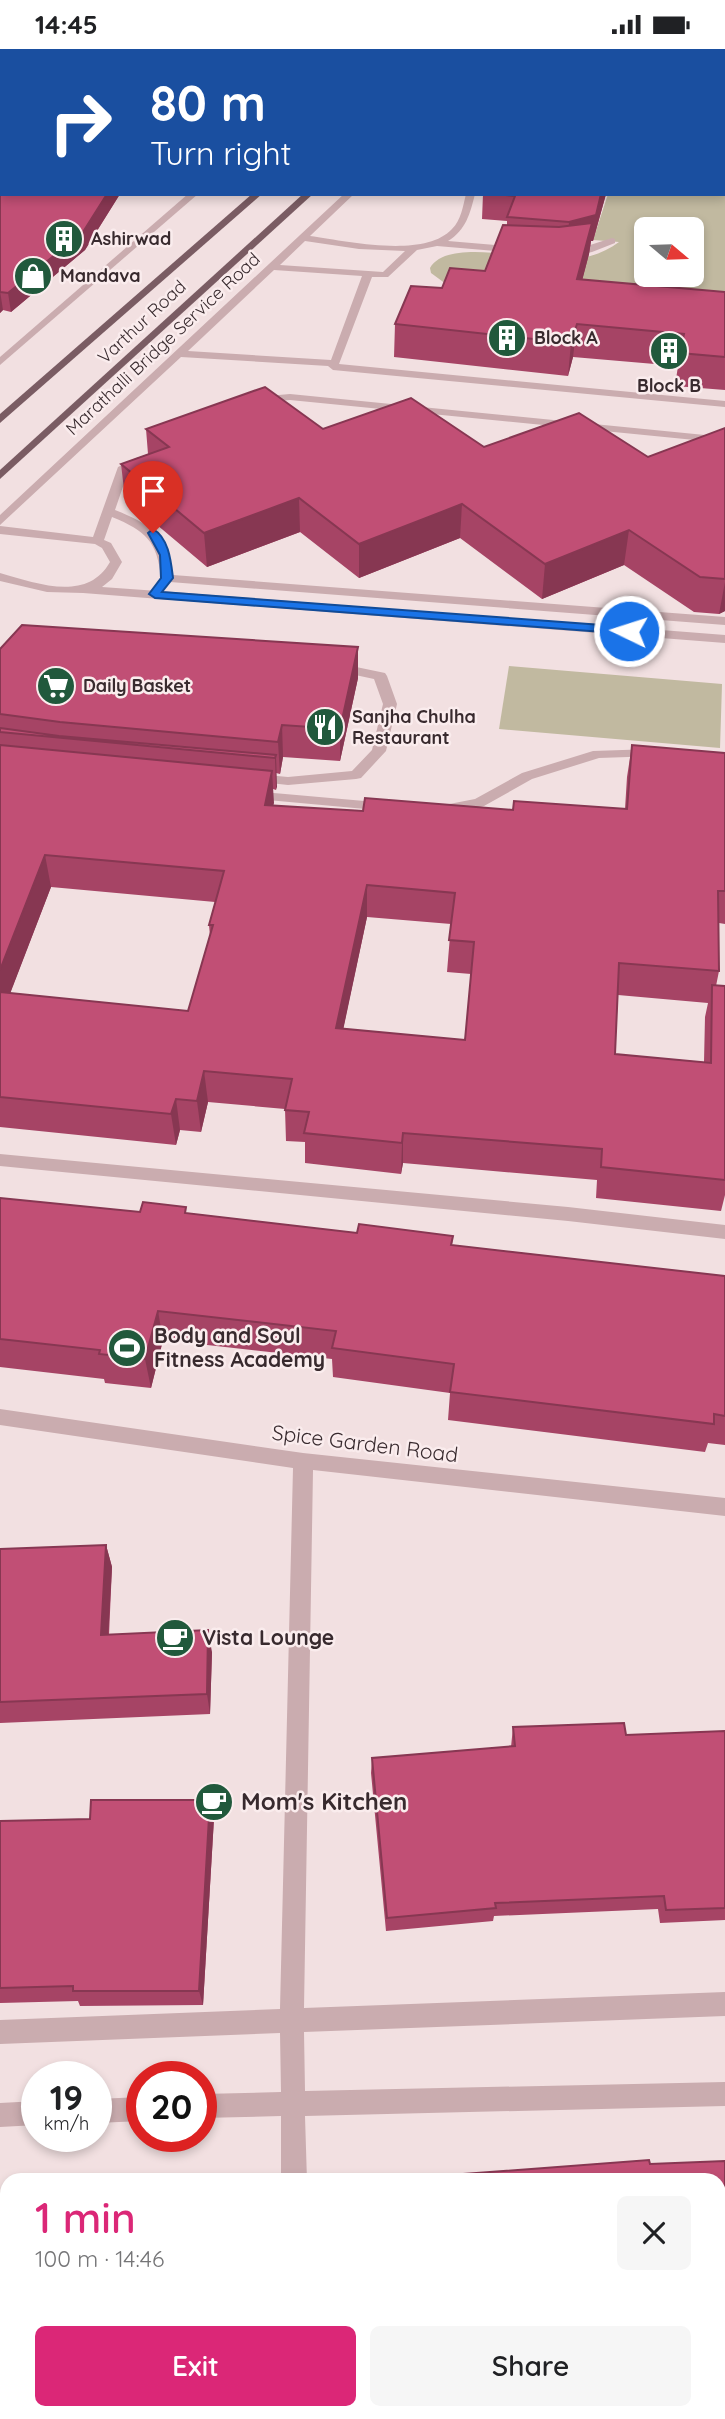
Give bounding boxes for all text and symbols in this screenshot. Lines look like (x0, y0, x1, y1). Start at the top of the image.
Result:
text: 14:45 (35, 8, 98, 41)
text: 80 m (150, 72, 266, 133)
icon: right (35, 77, 126, 168)
text: Turn right (150, 133, 291, 173)
north arrow (634, 217, 704, 287)
map controls (634, 217, 704, 287)
building icon: Ashirwad (43, 218, 85, 260)
place label: Ashirwad (91, 227, 171, 250)
street label: Marathalli Bridge Service Road (61, 247, 265, 440)
shop icon: Mandava (12, 255, 54, 297)
place label: Mandava (60, 264, 141, 287)
street label: Varthur Road (93, 275, 191, 368)
building icon: Block A (486, 317, 528, 359)
place label: Block A (534, 326, 598, 349)
building icon: Block B (648, 330, 690, 372)
place label: Block B (637, 374, 701, 397)
pin (123, 461, 183, 533)
icon: arrive (134, 472, 172, 510)
position arrow (592, 594, 666, 668)
supermarket icon: Daily Basket (35, 665, 77, 707)
place label: Daily Basket (83, 674, 191, 697)
place label: Sanjha Chulha Restaurant (352, 705, 476, 749)
restaurant icon: Sanjha Chulha Restaurant (304, 706, 346, 748)
place label: Body and Soul Fitness Academy (154, 1322, 325, 1372)
sports icon: Body and Soul Fitness Academy (106, 1327, 148, 1369)
street label: Spice Garden Road (271, 1419, 460, 1467)
cafe icon: Vista Lounge (154, 1617, 196, 1659)
place label: Vista Lounge (202, 1624, 334, 1650)
cafe icon: Mom's Kitchen (193, 1781, 235, 1823)
place label: Mom's Kitchen (241, 1786, 407, 1816)
speed limit sign: 20 (126, 2061, 217, 2152)
text: 19 (50, 2075, 83, 2119)
text: km/h (44, 2112, 89, 2135)
text: 1 min (35, 2191, 136, 2244)
button: close (617, 2196, 691, 2270)
text: 100 m · 14:46 (35, 2244, 164, 2273)
button: Exit (35, 2326, 356, 2406)
button: Share (370, 2326, 691, 2406)

